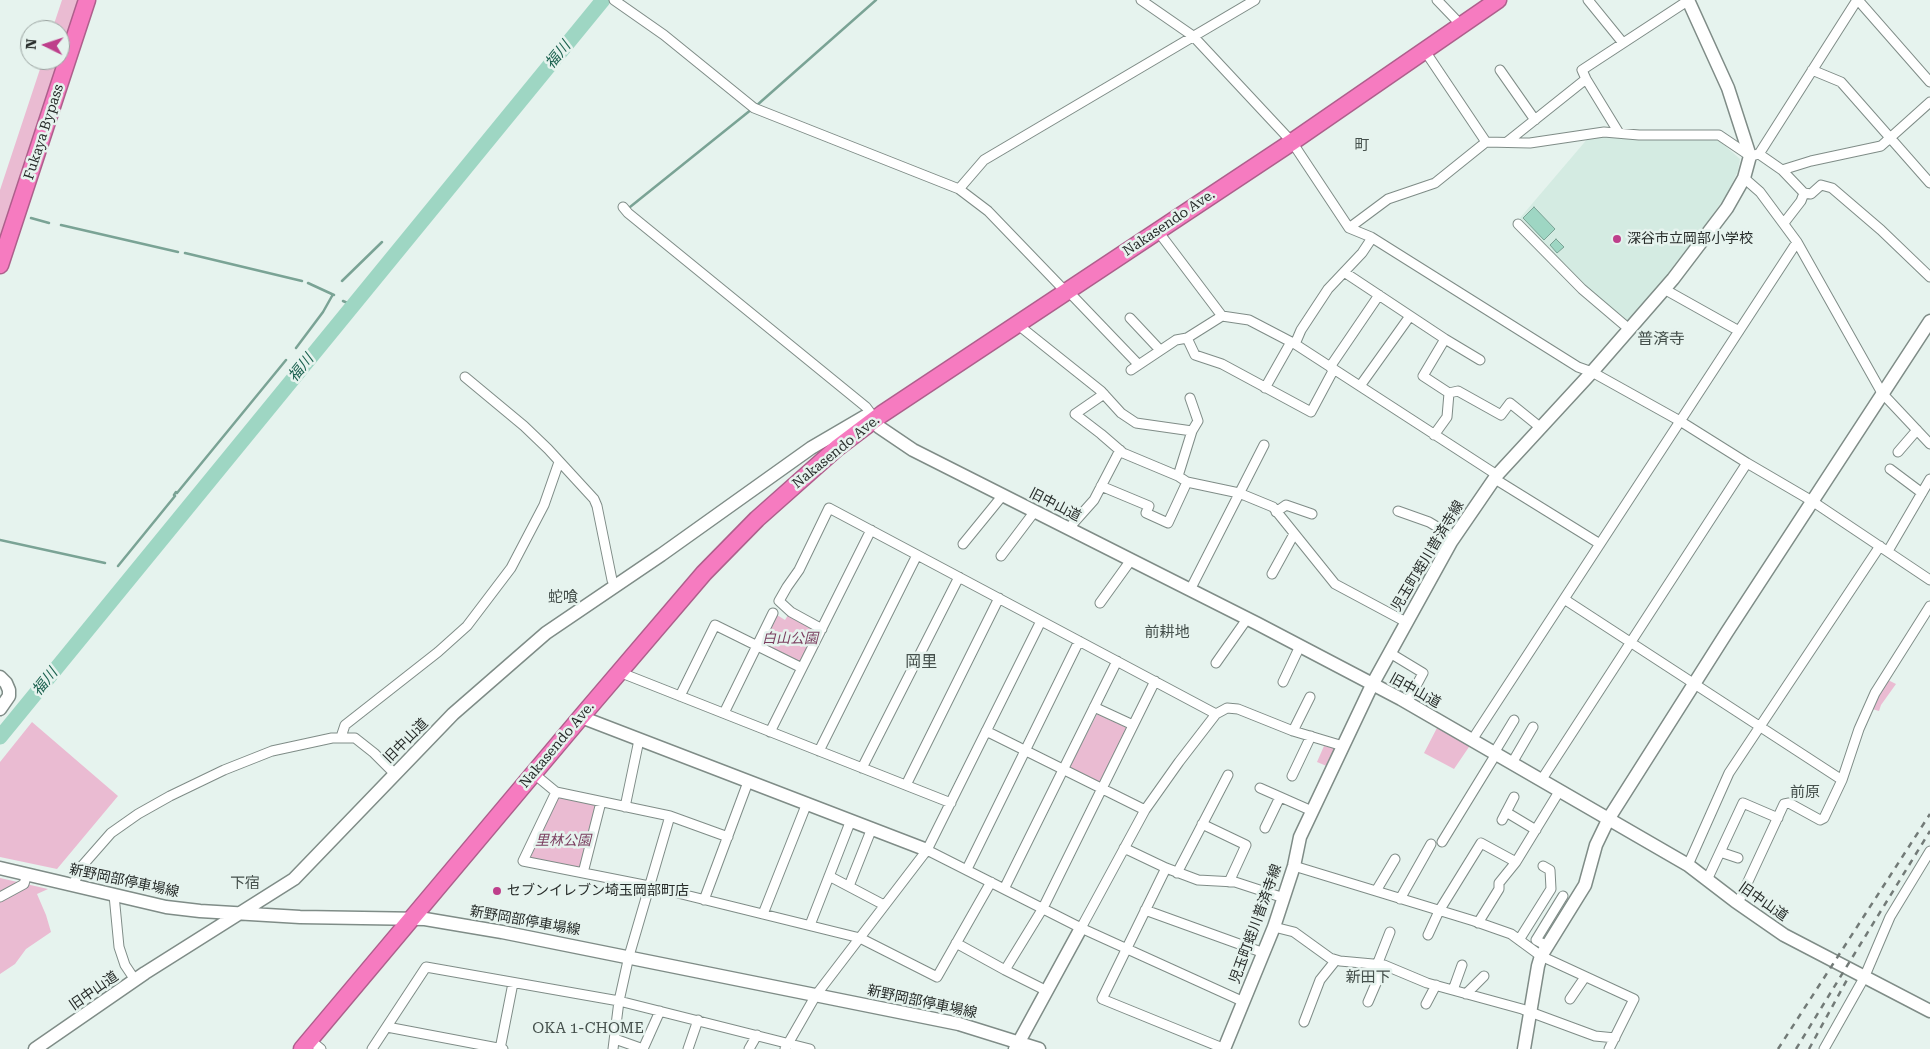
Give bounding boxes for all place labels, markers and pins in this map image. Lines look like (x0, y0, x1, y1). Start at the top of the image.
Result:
place label: 深谷市立岡部小学校 (1627, 231, 1753, 247)
marker: 深谷市立岡部小学校 (1611, 233, 1623, 245)
place label: セブンイレブン埼玉岡部町店 (507, 883, 689, 899)
marker: セブンイレブン埼玉岡部町店 (491, 885, 503, 897)

